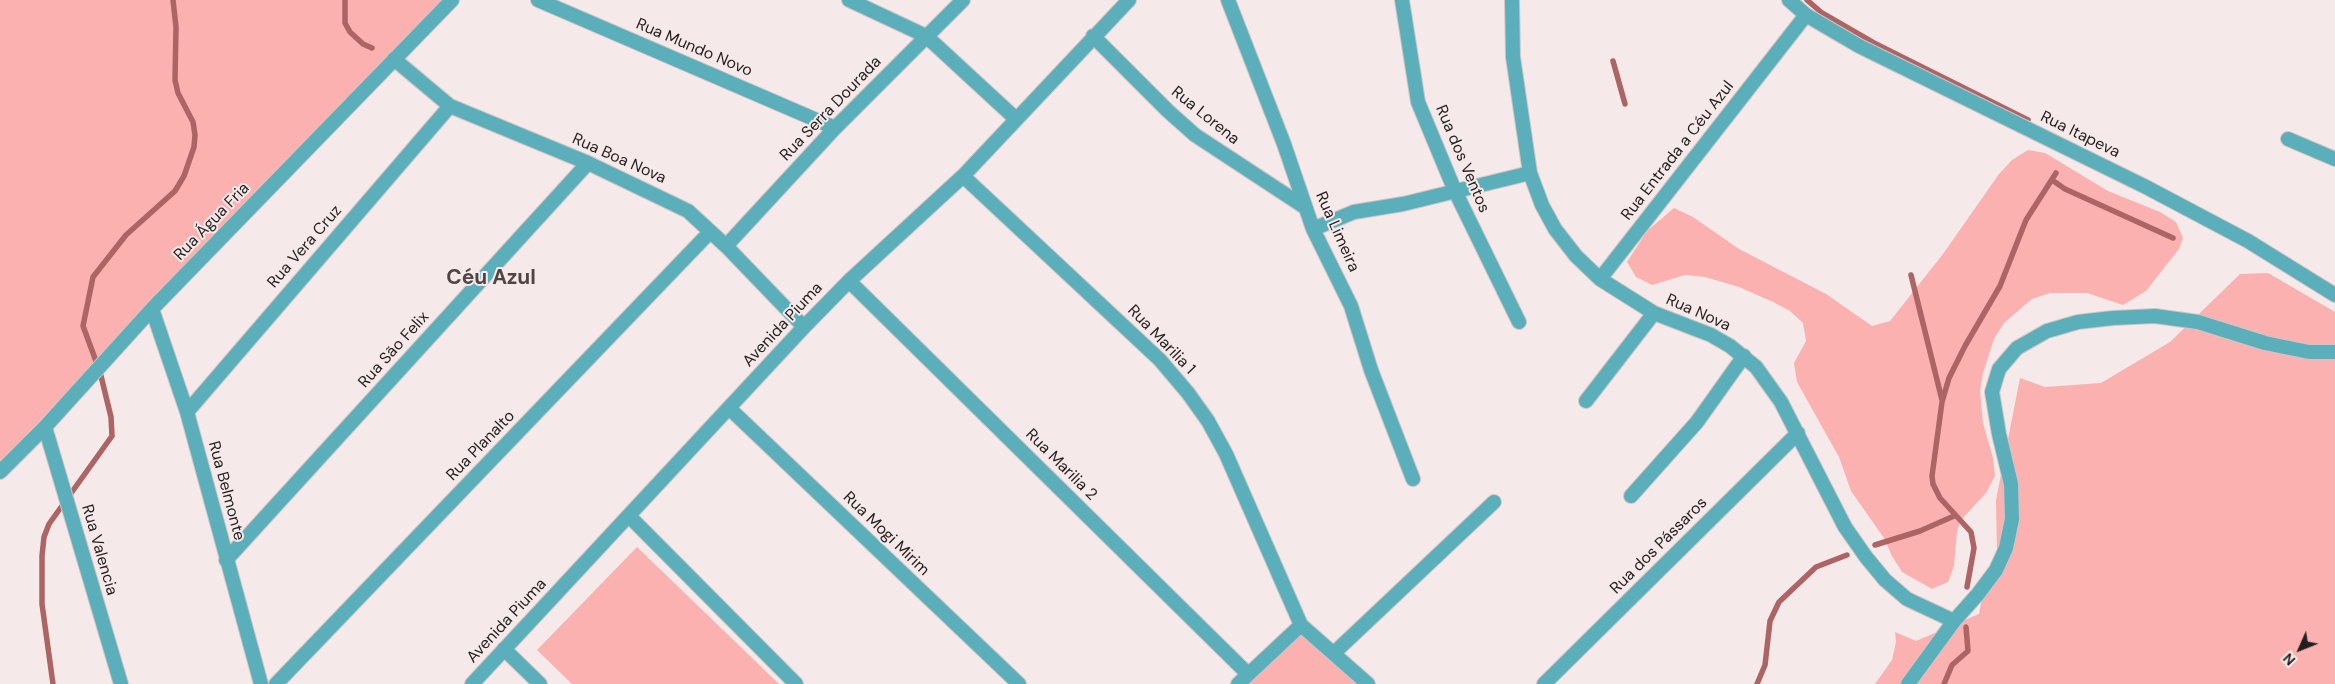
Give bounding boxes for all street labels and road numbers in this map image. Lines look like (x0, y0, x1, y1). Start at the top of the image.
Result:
street label: Rua Mundo Novo (633, 15, 755, 81)
street label: Rua Serra Dourada (776, 53, 886, 165)
street label: Rua Entrada a Céu Azul (1618, 78, 1738, 224)
street label: Rua Lorena (1167, 83, 1243, 149)
street label: Rua dos Ventos (1431, 102, 1493, 216)
street label: Rua Itapeva (2037, 108, 2123, 162)
street label: Rua Boa Nova (569, 130, 669, 188)
street label: Rua Água Fria (170, 179, 254, 265)
street label: Rua Limeira (1311, 189, 1363, 275)
street label: Rua Vera Cruz (264, 202, 346, 292)
street label: Avenida Piuma (739, 279, 827, 371)
street label: Rua Nova (1663, 290, 1733, 336)
street label: Rua Marilia 1 (1123, 301, 1199, 379)
street label: Rua São Felix (355, 308, 433, 392)
street label: Rua Planalto (443, 407, 519, 485)
street label: Rua Marilia 2 (1021, 425, 1101, 505)
street label: Rua Belmonte (204, 439, 248, 543)
street label: Rua Mogi Mirim (839, 488, 933, 580)
street label: Rua dos Pássaros (1607, 494, 1711, 598)
street label: Rua Valencia (77, 502, 121, 598)
street label: Avenida Piuma (463, 575, 551, 667)

